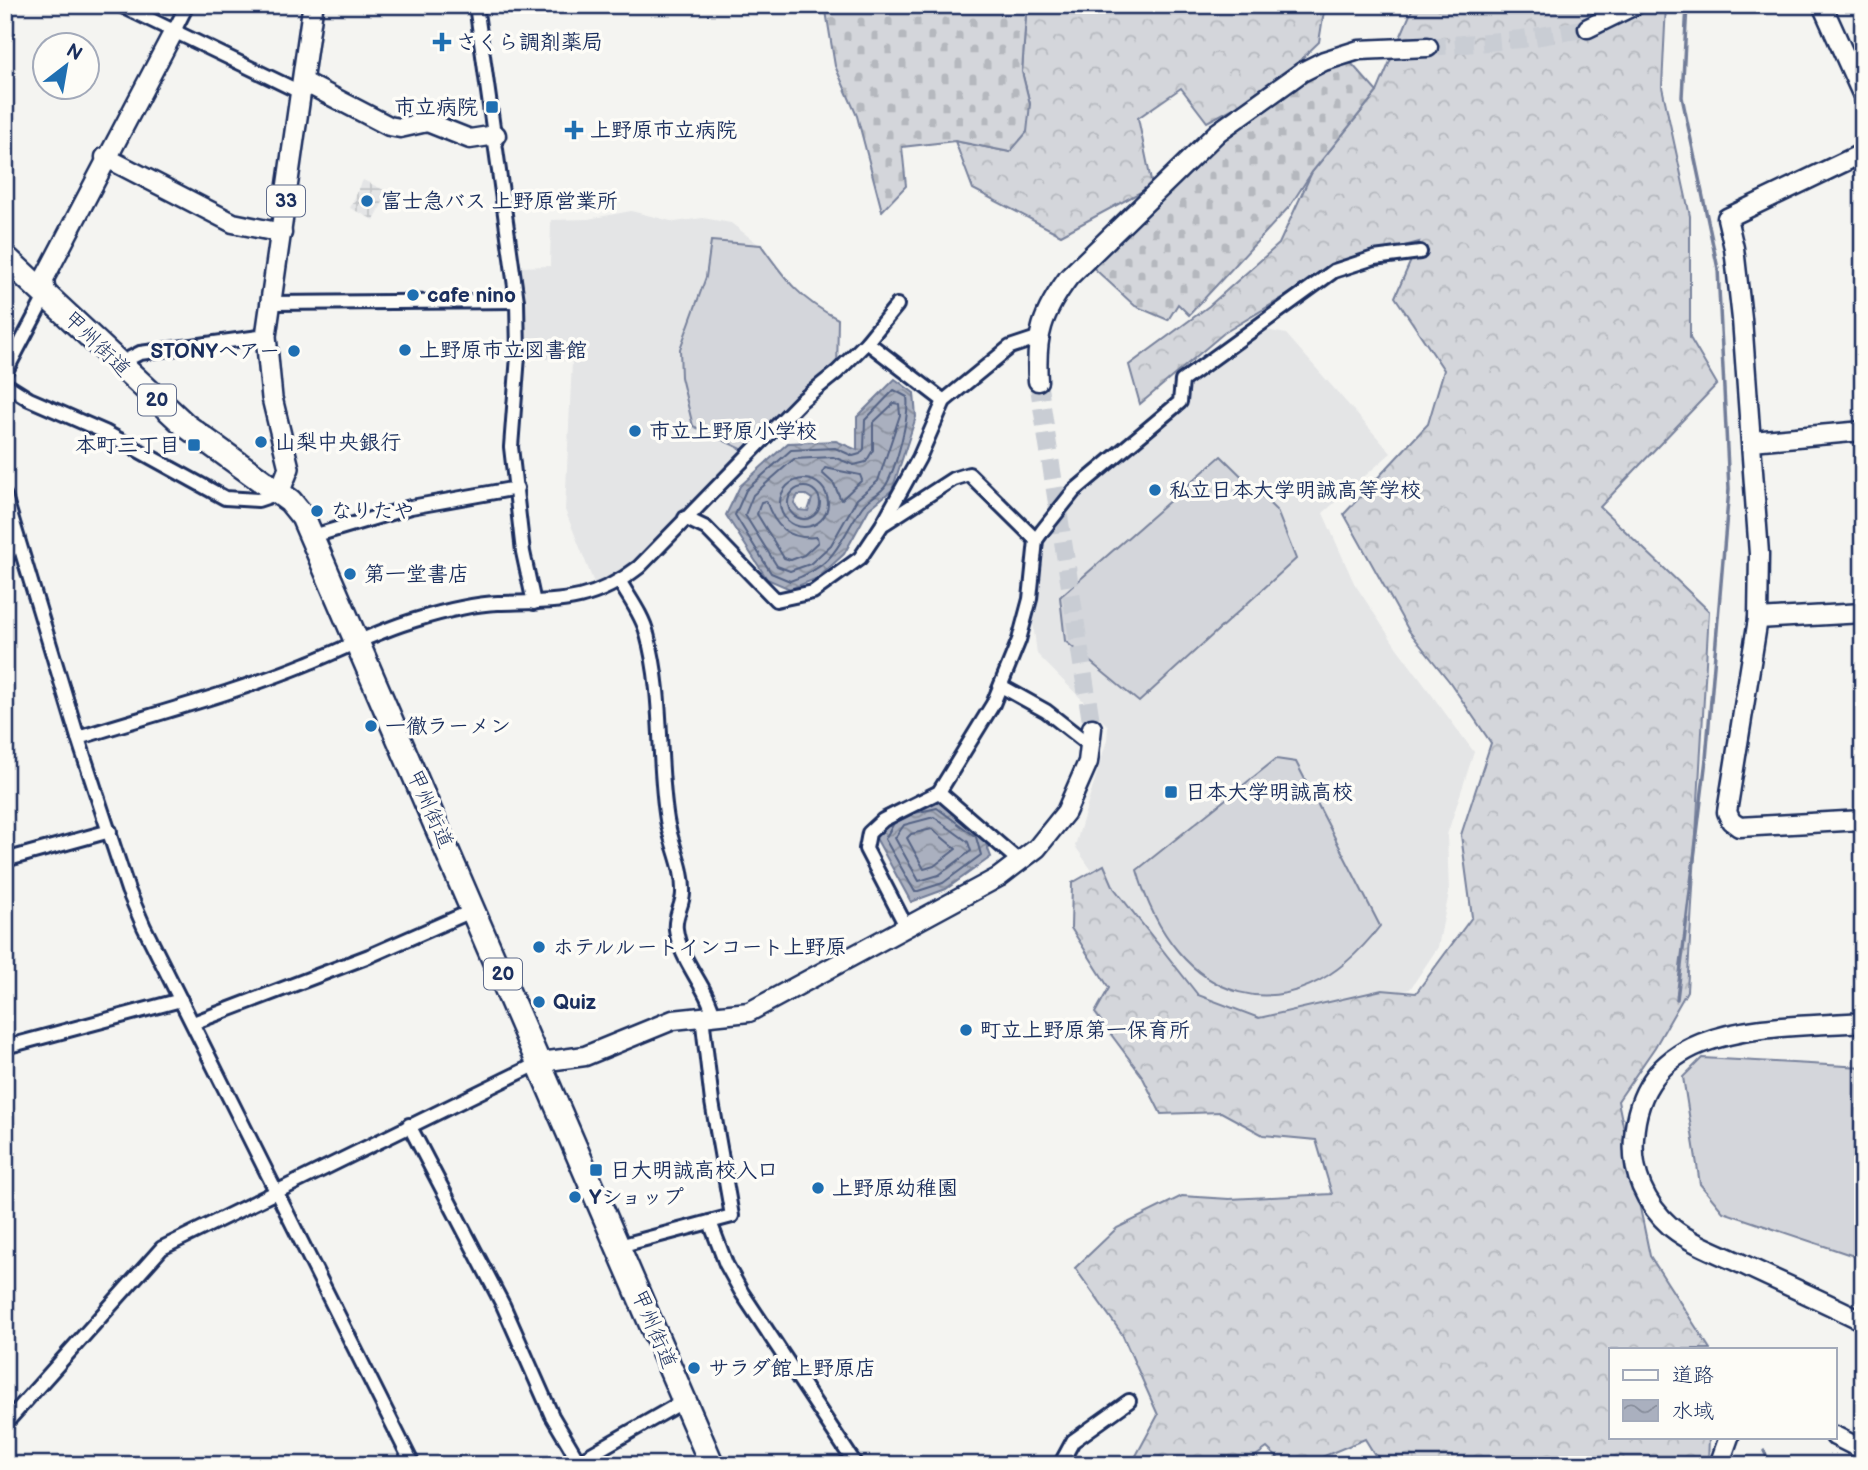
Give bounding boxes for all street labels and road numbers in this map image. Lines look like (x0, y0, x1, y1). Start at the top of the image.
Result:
road number: 33 (267, 186, 305, 216)
street label: 甲州街道 (58, 306, 136, 382)
road number: 20 (138, 384, 176, 416)
street label: 甲州街道 (401, 766, 459, 852)
road number: 20 (484, 958, 522, 990)
street label: 甲州街道 (626, 1285, 682, 1373)

